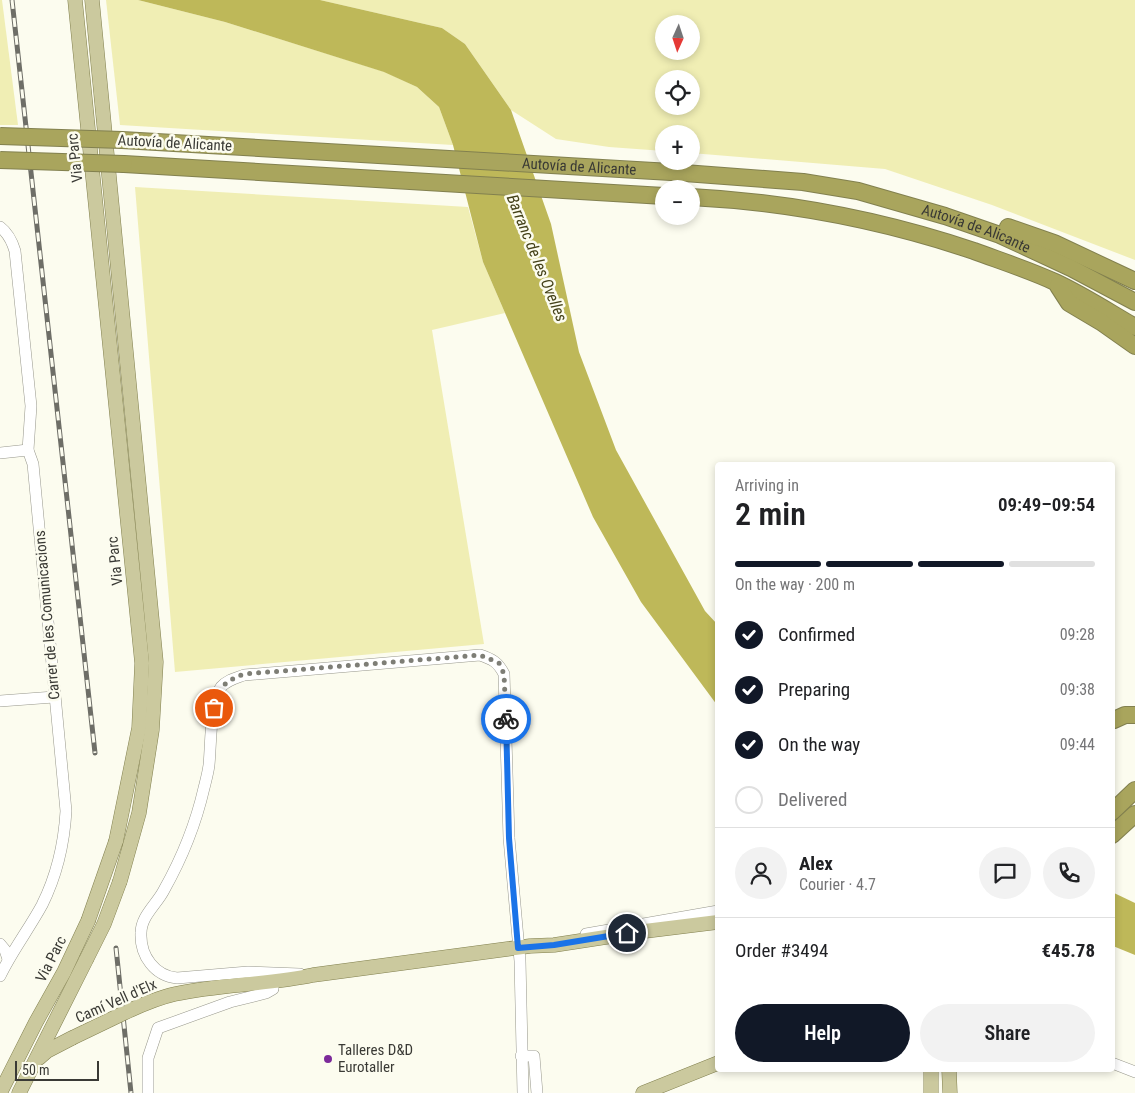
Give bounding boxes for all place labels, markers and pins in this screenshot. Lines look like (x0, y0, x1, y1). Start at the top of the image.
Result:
pin (193, 687, 235, 729)
pin (606, 912, 648, 954)
place label: Talleres D&D Eurotaller (338, 1041, 413, 1076)
marker: Talleres D&D Eurotaller (322, 1053, 334, 1065)

